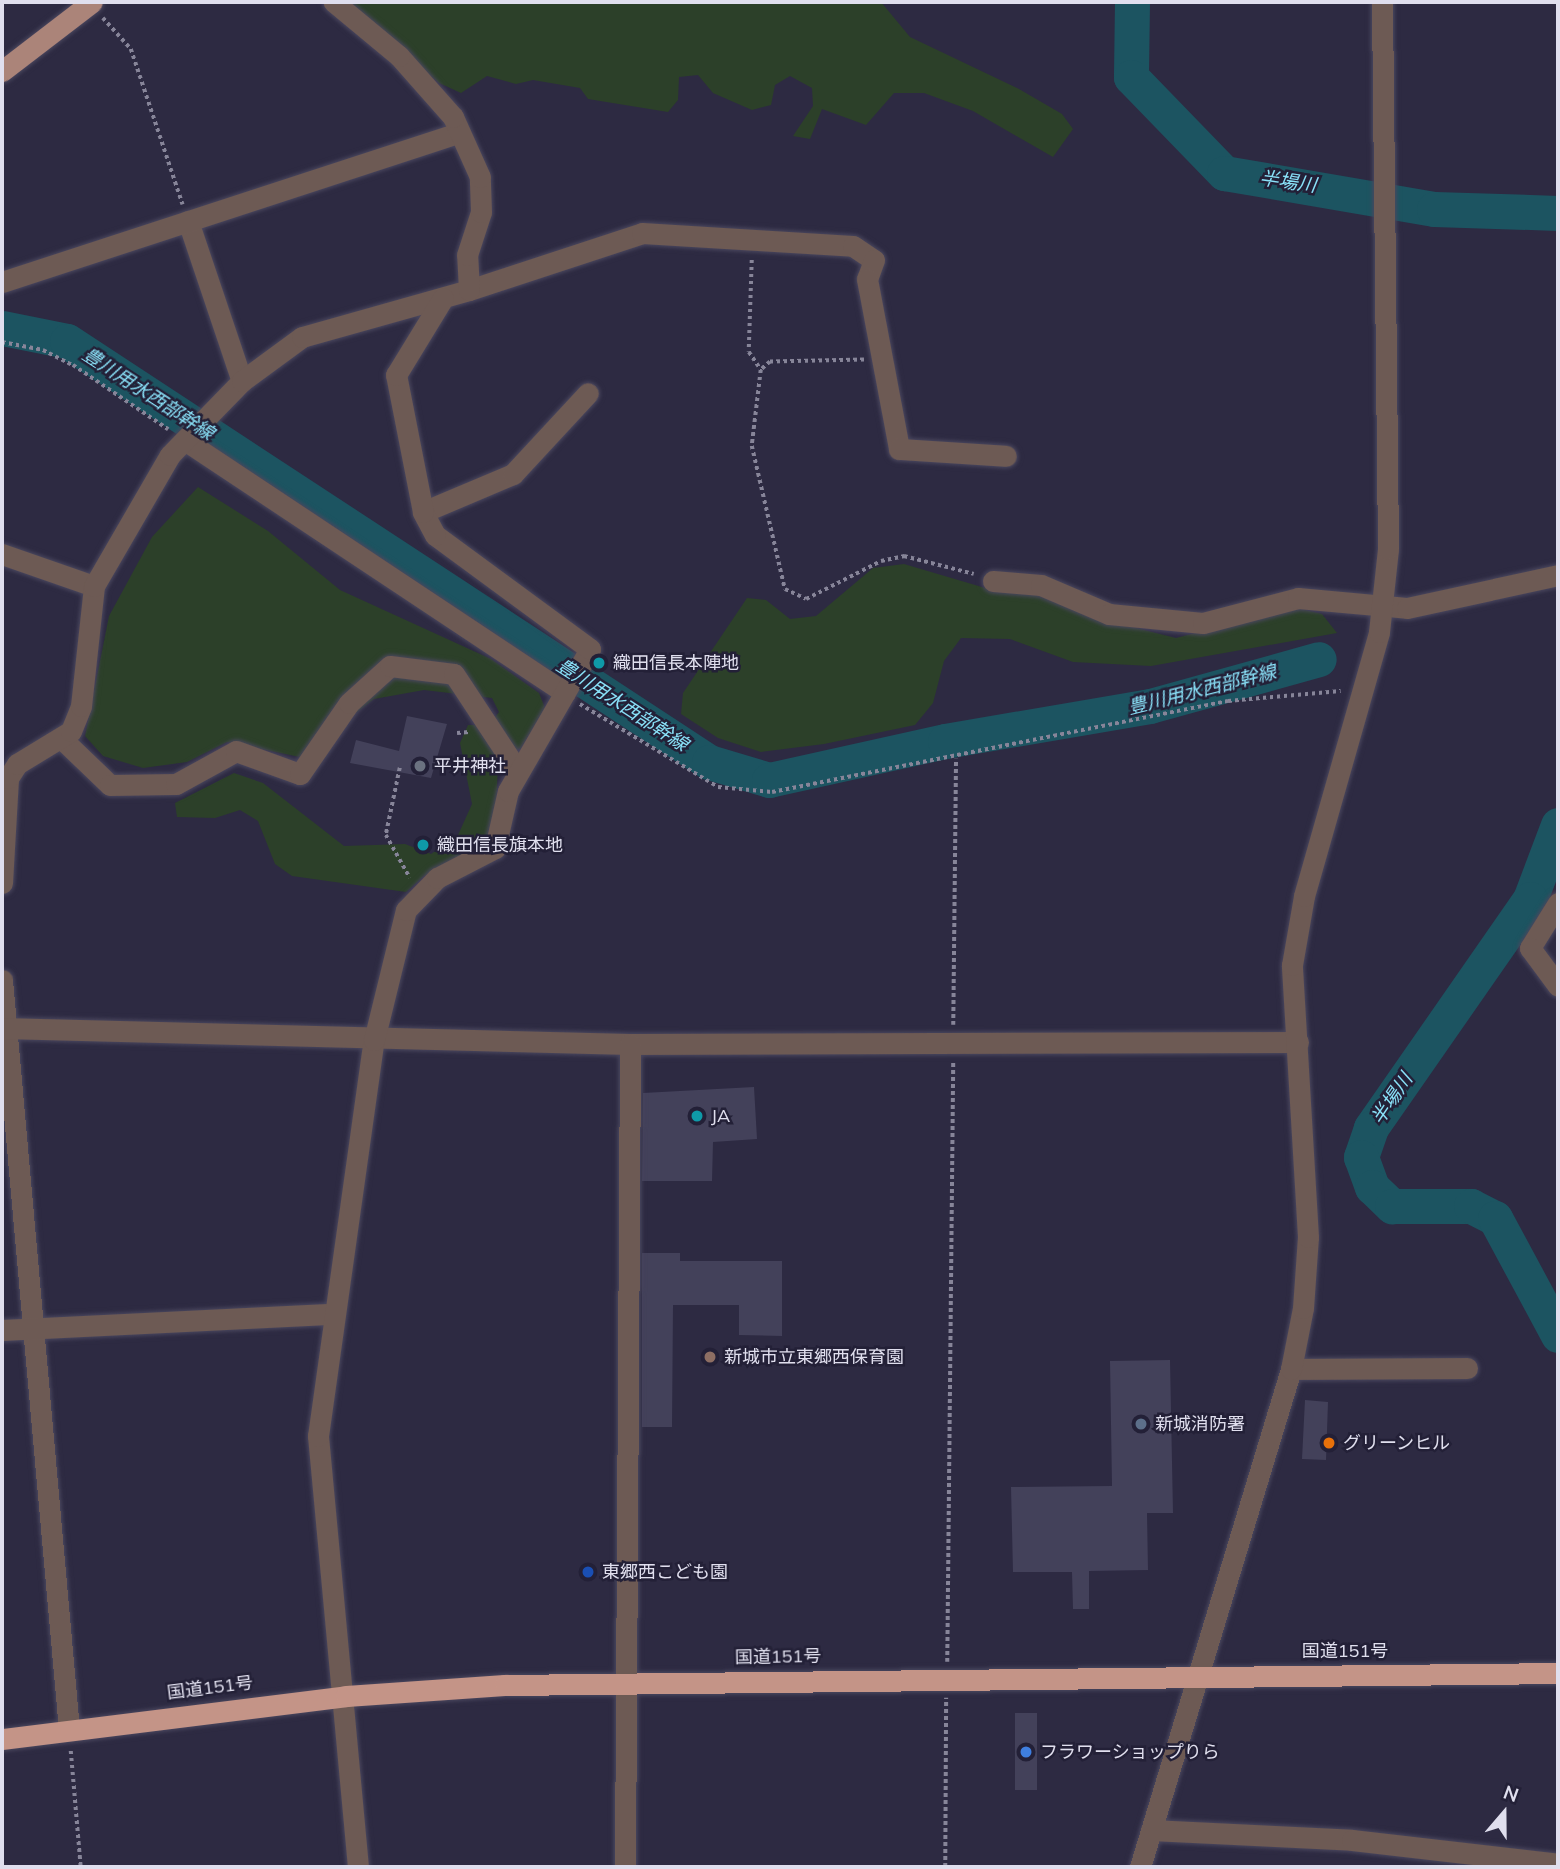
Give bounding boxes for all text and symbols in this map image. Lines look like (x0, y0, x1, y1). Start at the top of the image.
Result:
water label: 半場川 (1258, 167, 1318, 197)
water label: 豊川用水西部幹線 (78, 343, 218, 445)
place label: 織田信長本陣地 (613, 652, 739, 674)
water label: 豊川用水西部幹線 (552, 654, 692, 756)
marker: 織田信長本陣地 (591, 655, 607, 671)
water label: 豊川用水西部幹線 (1125, 661, 1279, 719)
place label: 平井神社 (434, 755, 506, 777)
marker: 平井神社 (412, 758, 428, 774)
place label: 織田信長旗本地 (437, 834, 563, 856)
marker: 織田信長旗本地 (415, 837, 431, 853)
water label: 半場川 (1367, 1069, 1417, 1129)
place label: JA (711, 1105, 730, 1127)
marker: JA (689, 1108, 705, 1124)
place label: 新城市立東郷西保育園 (724, 1346, 904, 1368)
marker: 新城市立東郷西保育園 (702, 1349, 718, 1365)
place label: 新城消防署 (1155, 1413, 1245, 1435)
marker: 新城消防署 (1133, 1416, 1149, 1432)
place label: グリーンヒル (1343, 1432, 1451, 1454)
marker: グリーンヒル (1321, 1435, 1337, 1451)
place label: 東郷西こども園 (602, 1561, 728, 1583)
marker: 東郷西こども園 (580, 1564, 596, 1580)
street label: 国道151号 (1302, 1640, 1388, 1662)
street label: 国道151号 (735, 1645, 821, 1669)
street label: 国道151号 (166, 1672, 254, 1704)
place label: フラワーショップりら (1040, 1741, 1220, 1763)
marker: フラワーショップりら (1018, 1744, 1034, 1760)
north arrow (1469, 1778, 1539, 1848)
text: N (1500, 1780, 1522, 1807)

